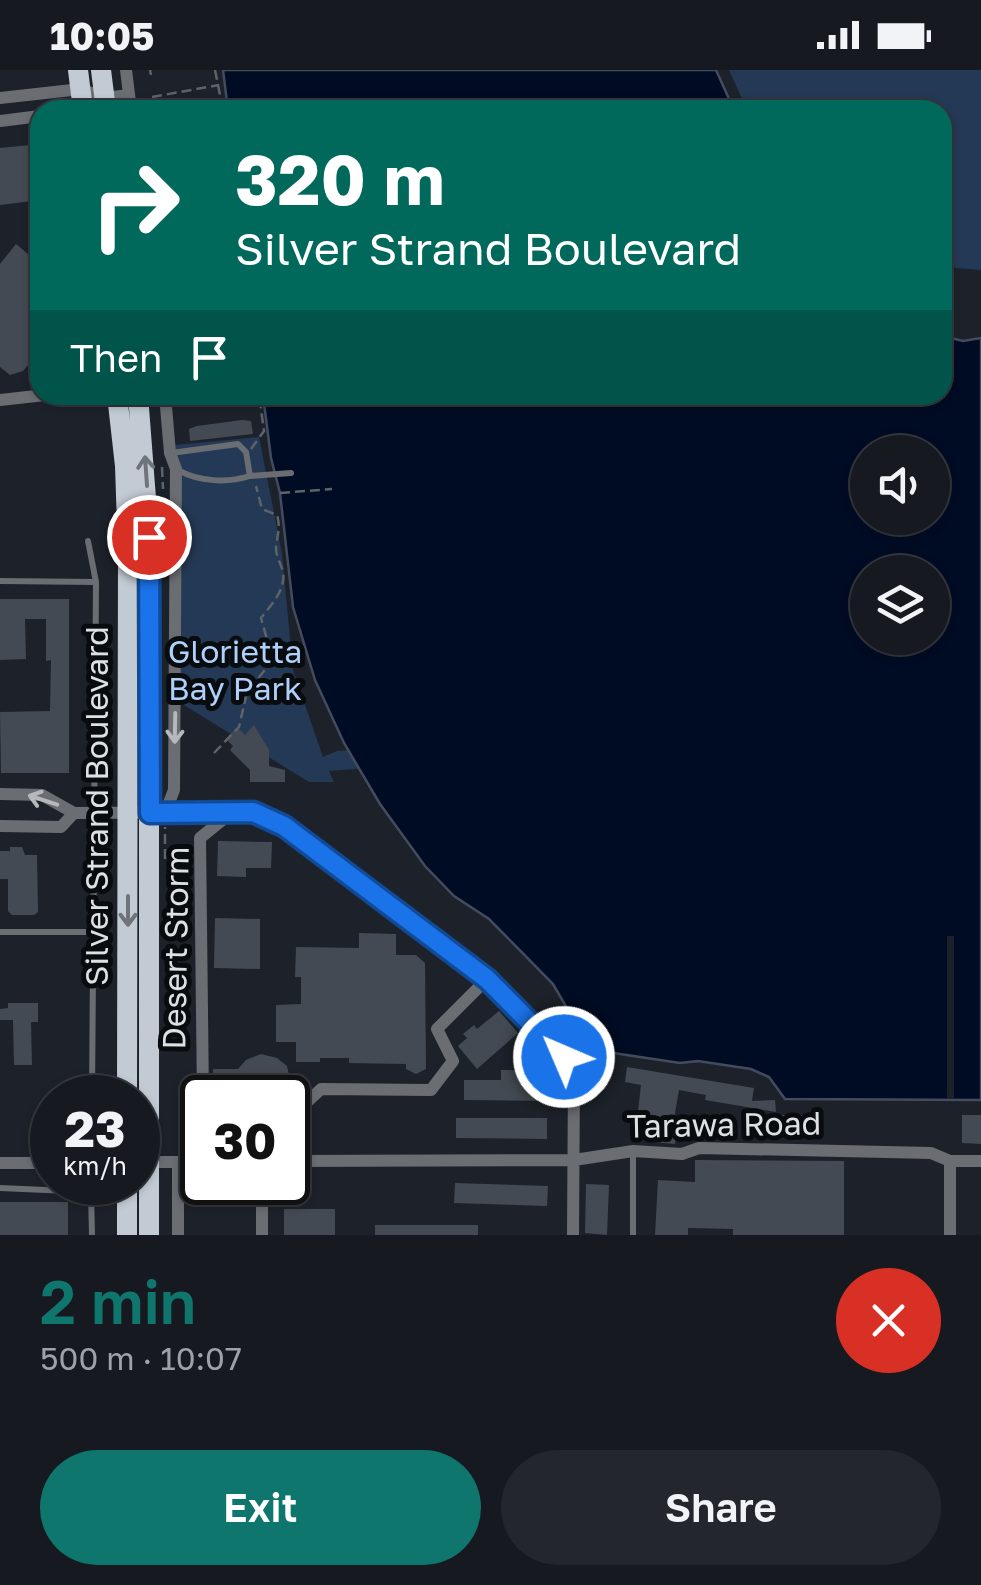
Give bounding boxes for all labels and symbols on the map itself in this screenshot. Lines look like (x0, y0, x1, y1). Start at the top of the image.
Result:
one-way arrow (136, 455, 155, 487)
pin (107, 495, 192, 580)
street label: Silver Strand Boulevard (77, 626, 115, 986)
park label: Glorietta Bay Park (168, 632, 302, 707)
one-way arrow (165, 712, 184, 744)
one-way arrow (28, 789, 59, 807)
street label: Desert Storm (154, 846, 196, 1050)
one-way arrow (118, 894, 138, 926)
position arrow (512, 1005, 616, 1109)
speed limit sign: 30 (180, 1075, 310, 1205)
street label: Tarawa Road (626, 1103, 822, 1145)

